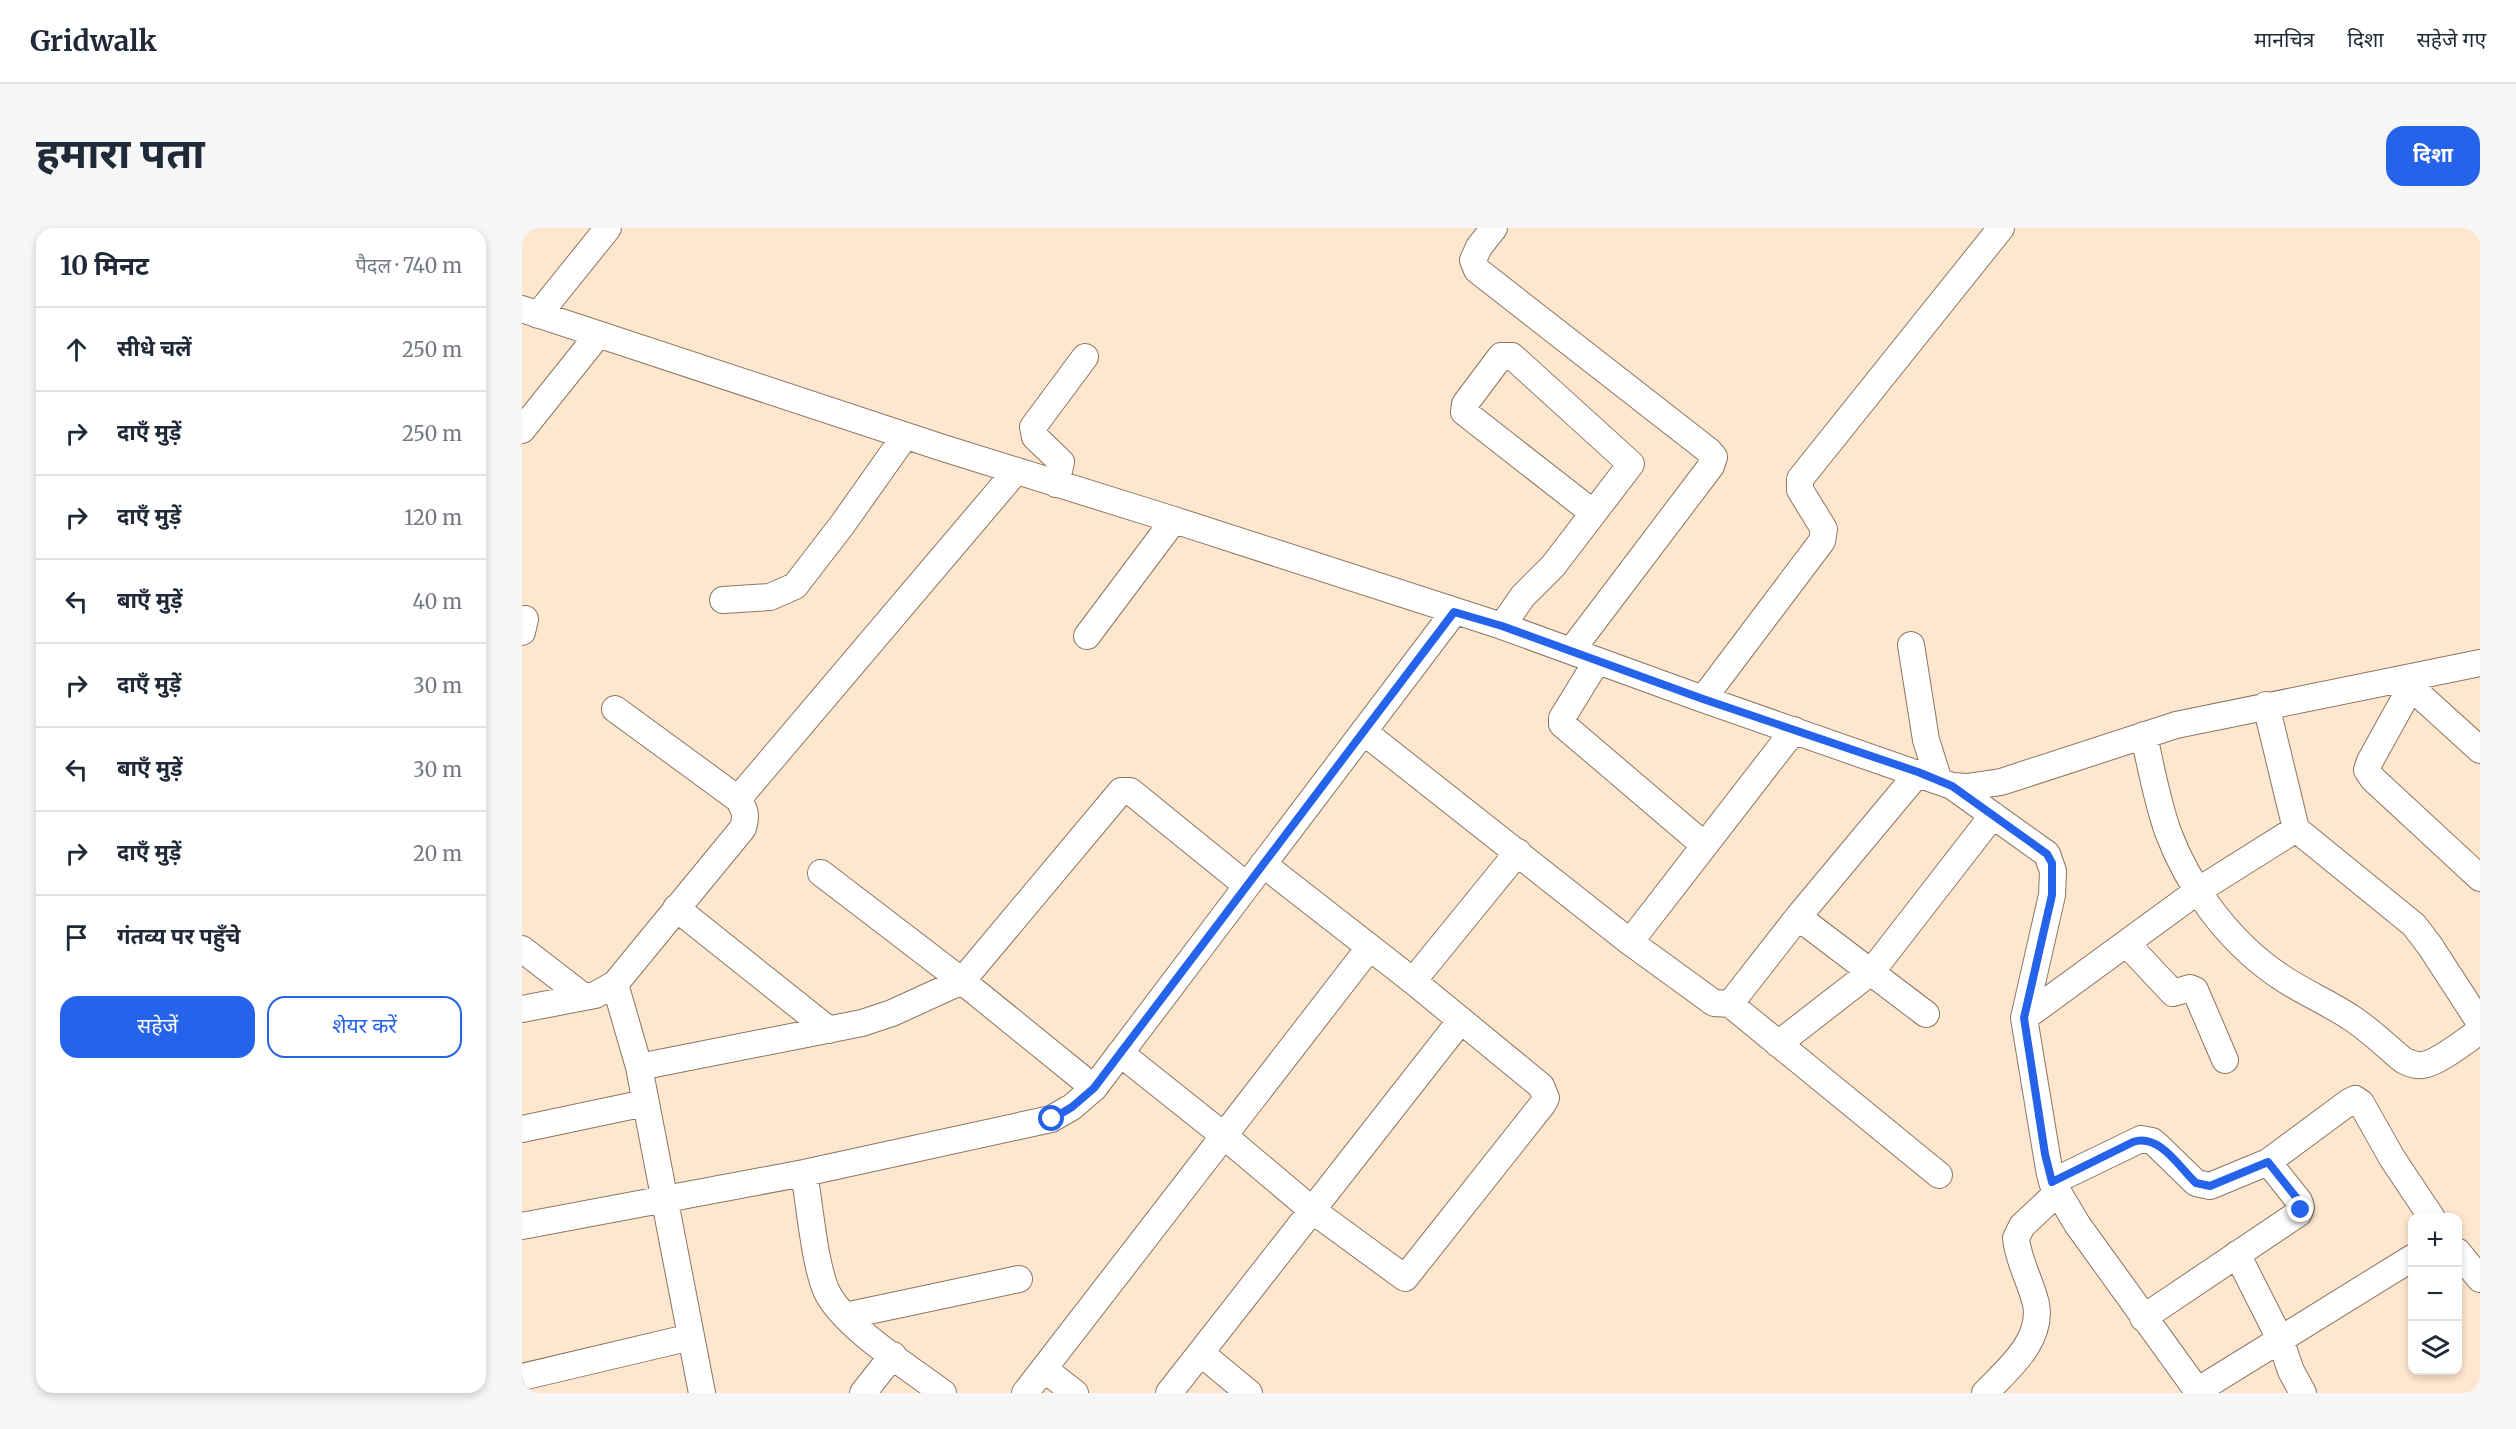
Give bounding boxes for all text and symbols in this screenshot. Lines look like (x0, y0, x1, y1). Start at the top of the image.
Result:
text: Gridwalk (30, 23, 157, 59)
text: मानचित्र (2254, 26, 2314, 53)
text: दिशा (2347, 26, 2384, 53)
text: सहेजे गए (2417, 26, 2486, 53)
button: दिशा (2386, 126, 2480, 186)
text: हमारा पता (36, 127, 205, 179)
text: 10 मिनट (60, 249, 149, 282)
text: पैदल · 740 m (355, 253, 462, 278)
icon: ahead (60, 333, 93, 366)
text: सीधे चलें (117, 334, 192, 362)
text: 250 m (402, 337, 462, 362)
icon: right (60, 417, 93, 450)
text: दाएँ मुड़ें (117, 418, 181, 446)
text: 250 m (402, 421, 462, 446)
icon: right (60, 501, 93, 534)
text: दाएँ मुड़ें (117, 502, 181, 530)
text: 120 m (404, 505, 462, 530)
icon: left (60, 585, 93, 618)
text: बाएँ मुड़ें (117, 586, 183, 614)
text: 40 m (412, 589, 462, 614)
icon: right (60, 669, 93, 702)
text: दाएँ मुड़ें (117, 670, 181, 698)
text: 30 m (413, 673, 462, 698)
icon: left (60, 753, 93, 786)
text: बाएँ मुड़ें (117, 754, 183, 782)
text: 30 m (413, 757, 462, 782)
icon: right (60, 837, 93, 870)
text: दाएँ मुड़ें (117, 838, 181, 866)
text: 20 m (413, 841, 462, 866)
icon: arrive (60, 921, 93, 954)
text: गंतव्य पर पहुँचे (117, 922, 241, 950)
button: सहेजें (60, 996, 255, 1058)
button: शेयर करें (267, 996, 462, 1058)
route start (1038, 1105, 1064, 1131)
route end (2287, 1196, 2313, 1222)
map controls (2408, 1213, 2462, 1375)
button: + (2408, 1213, 2462, 1267)
button: − (2408, 1267, 2462, 1321)
button: layers (2408, 1321, 2462, 1375)

